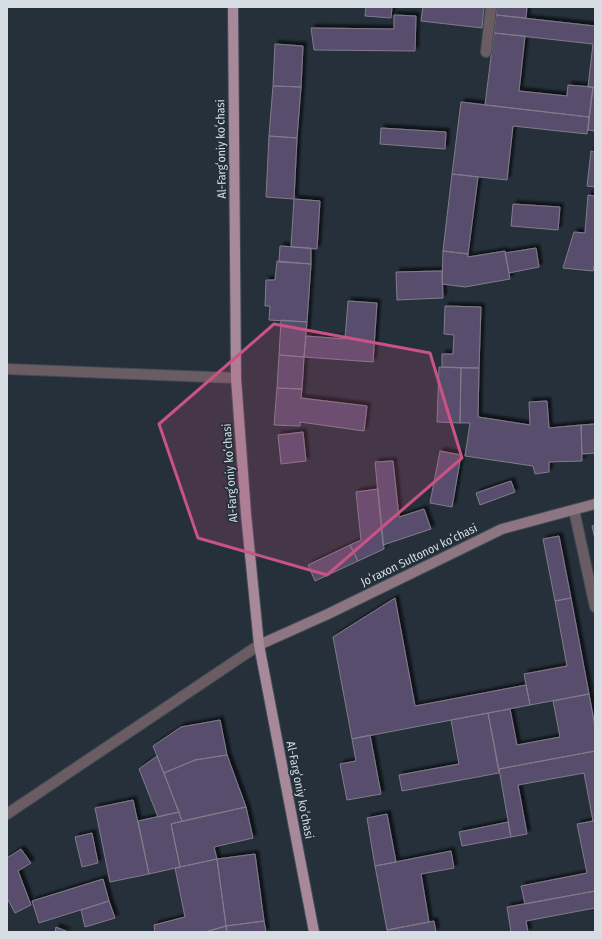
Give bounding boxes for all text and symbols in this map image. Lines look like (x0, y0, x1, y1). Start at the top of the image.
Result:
street label: Al-Fargʻoniy koʻchasi (212, 99, 229, 199)
street label: Al-Fargʻoniy koʻchasi (219, 423, 240, 523)
street label: Joʻraxon Sultonov koʻchasi (358, 520, 479, 589)
street label: Al-Fargʻoniy koʻchasi (284, 740, 317, 840)

